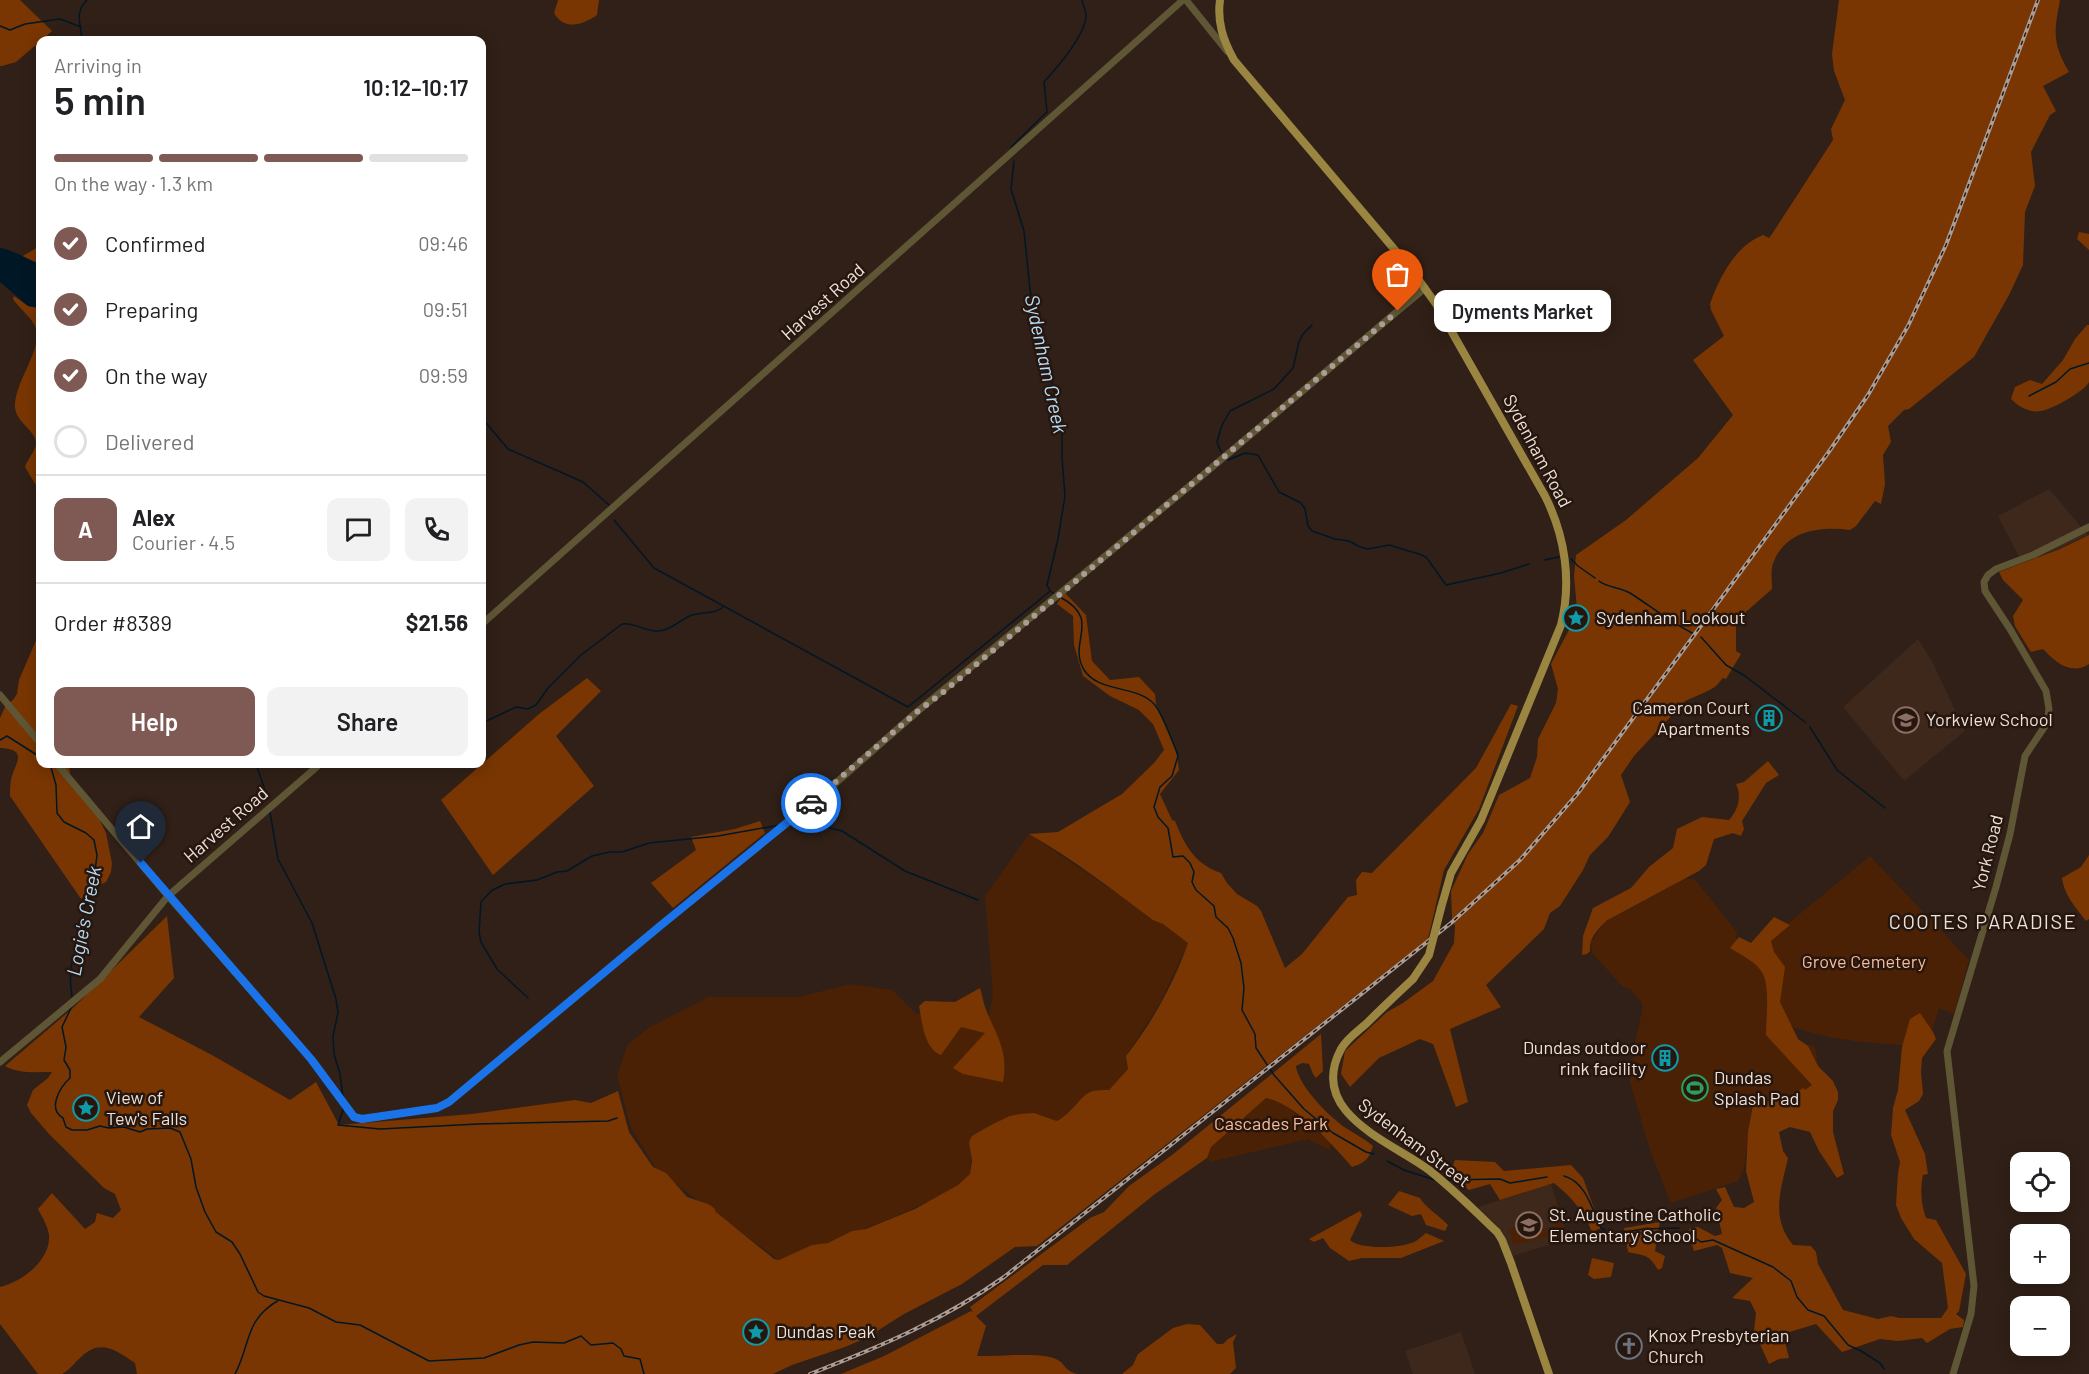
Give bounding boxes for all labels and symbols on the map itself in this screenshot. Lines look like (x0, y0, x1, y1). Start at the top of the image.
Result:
pin (1372, 249, 1423, 311)
street label: Harvest Road (776, 258, 868, 344)
callout: Dyments Market (1434, 290, 1611, 332)
water label: Sydenham Creek (1021, 292, 1073, 436)
street label: Sydenham Road (1499, 390, 1577, 511)
place icon: Sydenham Lookout (1561, 603, 1591, 633)
place label: Sydenham Lookout (1596, 606, 1746, 628)
place label: Cameron Court Apartments (1632, 696, 1750, 739)
building icon: Cameron Court Apartments (1754, 703, 1784, 733)
school or university icon: Yorkview School (1891, 705, 1921, 735)
place label: Yorkview School (1926, 708, 2053, 730)
courier (781, 773, 841, 833)
street label: Harvest Road (179, 782, 272, 867)
pin (115, 801, 166, 863)
street label: York Road (1967, 812, 2007, 893)
water label: Logie's Creek (61, 864, 105, 978)
district label: COOTES PARADISE (1889, 909, 2077, 933)
park label: Grove Cemetery (1802, 950, 1926, 972)
place label: Dundas outdoor rink facility (1523, 1036, 1646, 1079)
building icon: Dundas outdoor rink facility (1650, 1043, 1680, 1073)
place label: Dundas Splash Pad (1714, 1066, 1799, 1109)
sports icon: Dundas Splash Pad (1680, 1073, 1710, 1103)
place label: View of Tew's Falls (106, 1086, 187, 1129)
place icon: View of Tew's Falls (71, 1093, 101, 1123)
street label: Sydenham Street (1354, 1093, 1475, 1191)
park label: Cascades Park (1214, 1112, 1328, 1134)
place label: St. Augustine Catholic Elementary School (1549, 1203, 1721, 1246)
school or university icon: St. Augustine Catholic Elementary School (1514, 1210, 1544, 1240)
place icon: Dundas Peak (741, 1317, 771, 1347)
place label: Dundas Peak (776, 1320, 875, 1342)
place label: Knox Presbyterian Church (1648, 1324, 1789, 1367)
church icon: Knox Presbyterian Church (1614, 1331, 1644, 1361)

